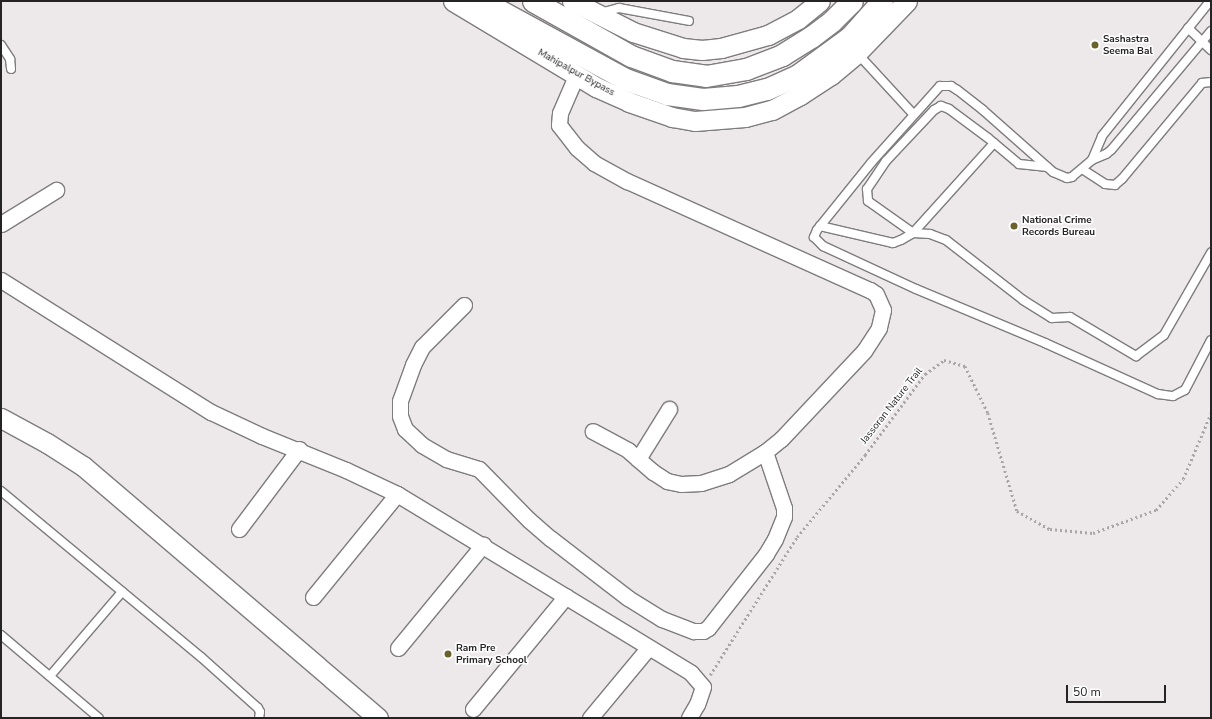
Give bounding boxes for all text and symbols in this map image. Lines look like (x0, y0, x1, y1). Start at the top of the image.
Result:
place label: Sashastra Seema Bal (1103, 33, 1153, 56)
marker: Sashastra Seema Bal (1090, 40, 1100, 50)
street label: Mahipalpur Bypass (535, 47, 617, 99)
place label: National Crime Records Bureau (1022, 214, 1095, 238)
marker: National Crime Records Bureau (1009, 221, 1019, 231)
street label: Jassoran Nature Trail (859, 366, 925, 446)
place label: Ram Pre Primary School (456, 642, 527, 666)
marker: Ram Pre Primary School (443, 649, 453, 659)
scale bar (1068, 677, 1168, 703)
text: 50 m (1073, 684, 1101, 700)

